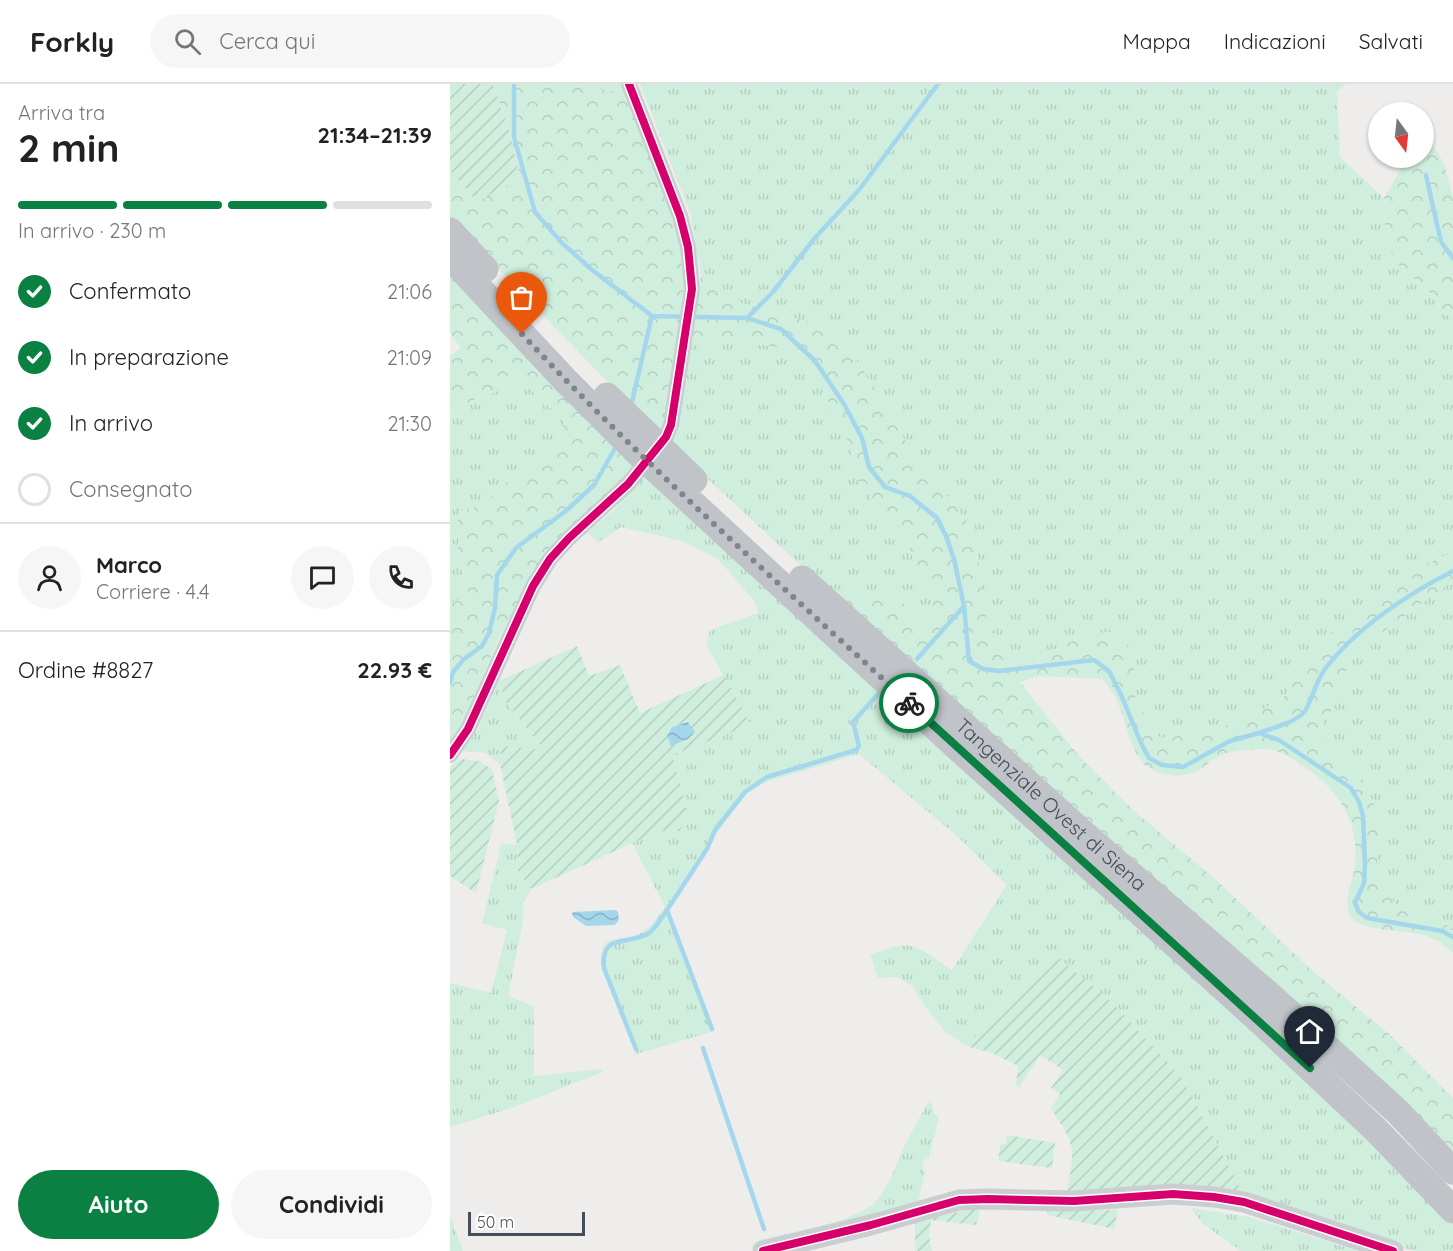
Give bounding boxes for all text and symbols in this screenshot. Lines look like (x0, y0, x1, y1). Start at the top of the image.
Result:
search box (150, 14, 570, 68)
text: Forkly (30, 24, 114, 59)
icon: search (171, 25, 204, 58)
text: Cerca qui (219, 27, 315, 55)
text: Mappa (1122, 28, 1191, 54)
text: Indicazioni (1224, 28, 1326, 54)
text: Salvati (1359, 28, 1423, 54)
text: Arriva tra (18, 100, 105, 125)
north arrow (1368, 102, 1434, 168)
map controls (1368, 102, 1434, 168)
text: 21:34–21:39 (317, 121, 432, 149)
text: 2 min (18, 123, 120, 172)
text: In arrivo · 230 m (18, 218, 166, 243)
pin (496, 272, 547, 334)
icon: check (18, 275, 51, 308)
text: Confermato (69, 277, 191, 305)
text: 21:06 (387, 279, 432, 304)
icon: bag (505, 281, 538, 314)
icon: check (18, 341, 51, 374)
text: In preparazione (69, 343, 229, 371)
text: 21:09 (387, 345, 432, 370)
icon: check (18, 407, 51, 440)
text: In arrivo (69, 409, 153, 437)
text: 21:30 (387, 411, 432, 436)
text: Consegnato (69, 475, 192, 503)
button: person (18, 546, 81, 609)
button: chat (291, 546, 354, 609)
button: phone (369, 546, 432, 609)
text: Marco (96, 551, 162, 579)
text: Corriere · 4.4 (96, 579, 210, 604)
text: Ordine #8827 (18, 656, 153, 684)
text: 22.93 € (357, 656, 432, 684)
courier (879, 673, 939, 733)
icon: bike (893, 687, 926, 720)
street label: Tangenziale Ovest di Siena (951, 712, 1152, 895)
pin (1284, 1006, 1335, 1068)
icon: home (1293, 1015, 1326, 1048)
button: Aiuto (18, 1170, 219, 1239)
button: Condividi (231, 1170, 432, 1239)
scale bar (468, 1209, 585, 1236)
text: 50 m (477, 1212, 514, 1232)

